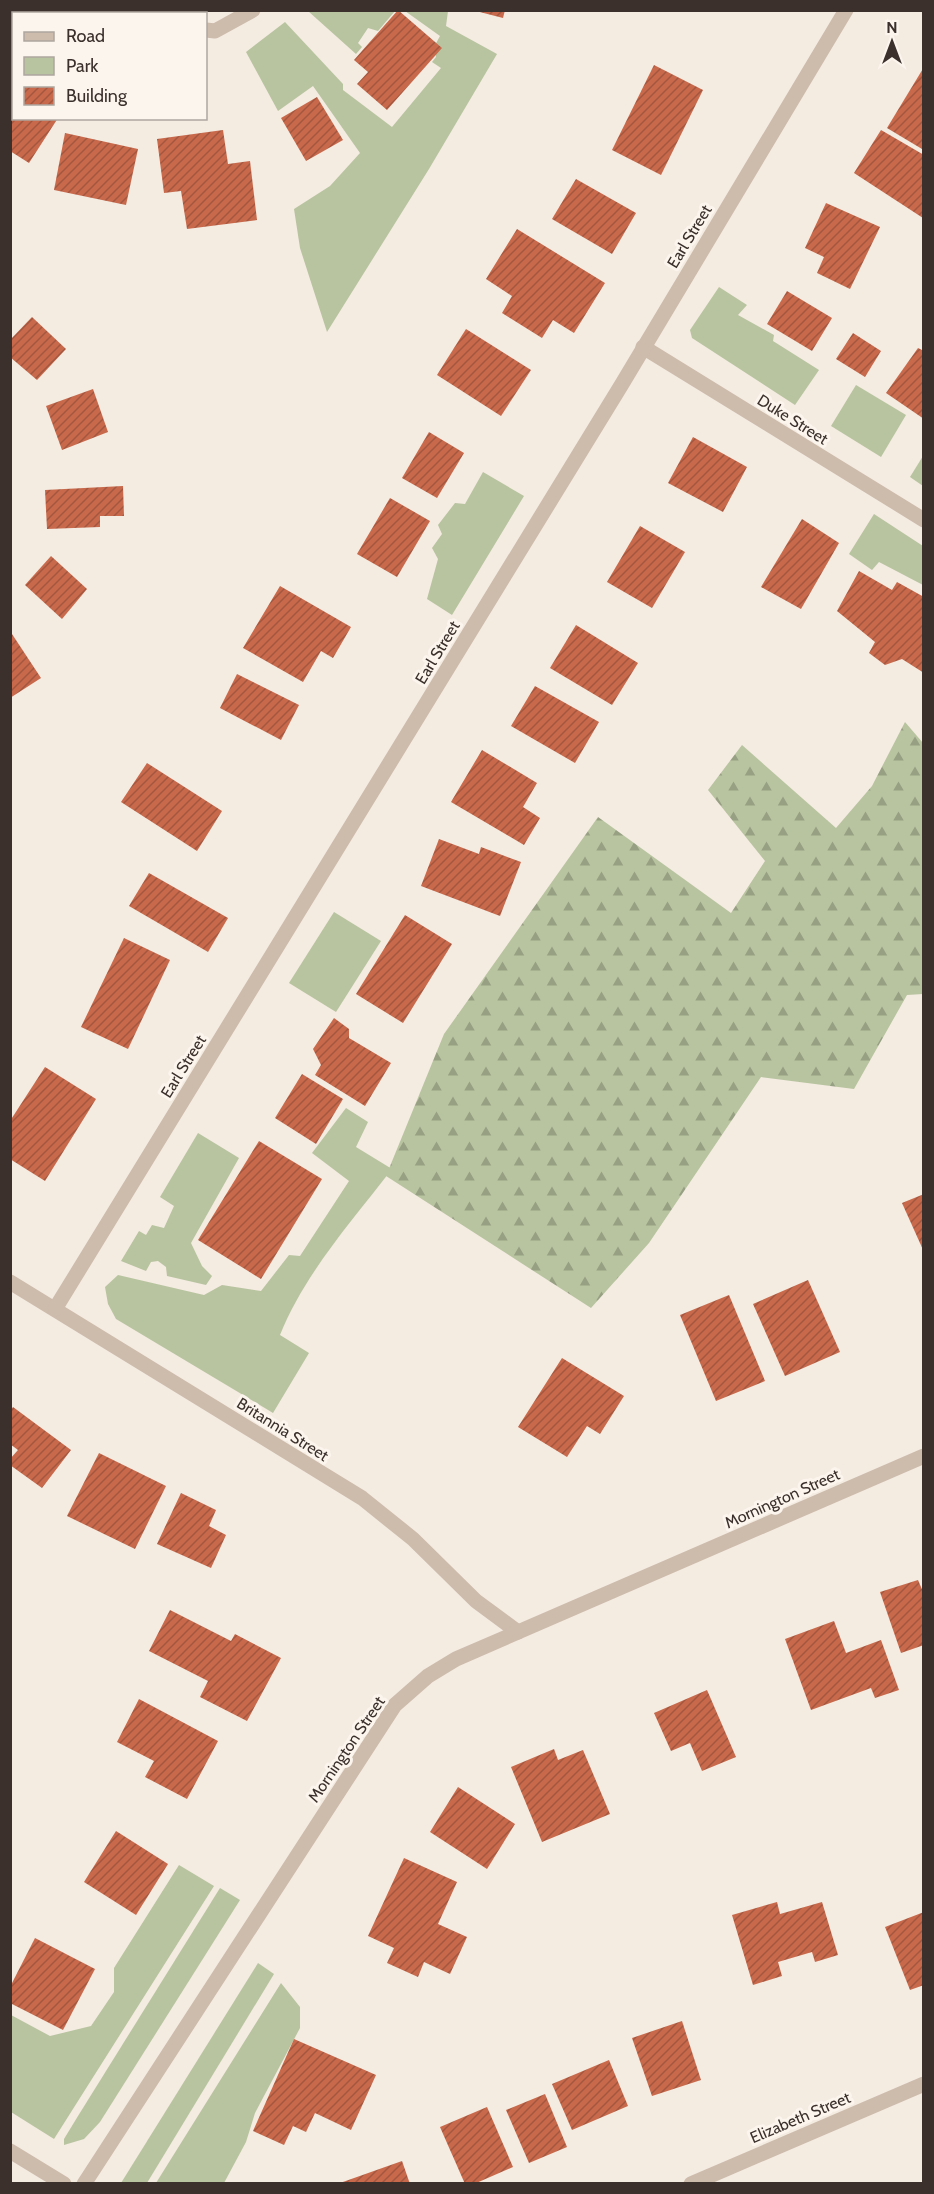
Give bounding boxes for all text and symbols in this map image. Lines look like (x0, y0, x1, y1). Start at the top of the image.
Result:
legend (12, 12, 207, 120)
north arrow (862, 12, 922, 72)
text: N (886, 18, 898, 37)
text: Road (66, 25, 105, 47)
text: Park (66, 55, 99, 77)
text: Building (66, 85, 128, 107)
street label: Earl Street (663, 201, 716, 271)
street label: Duke Street (754, 390, 832, 449)
street label: Earl Street (411, 617, 464, 687)
street label: Earl Street (157, 1031, 210, 1101)
street label: Britannia Street (233, 1394, 333, 1466)
street label: Mornington Street (722, 1464, 843, 1532)
street label: Mornington Street (304, 1692, 389, 1806)
street label: Elizabeth Street (747, 2088, 854, 2147)

